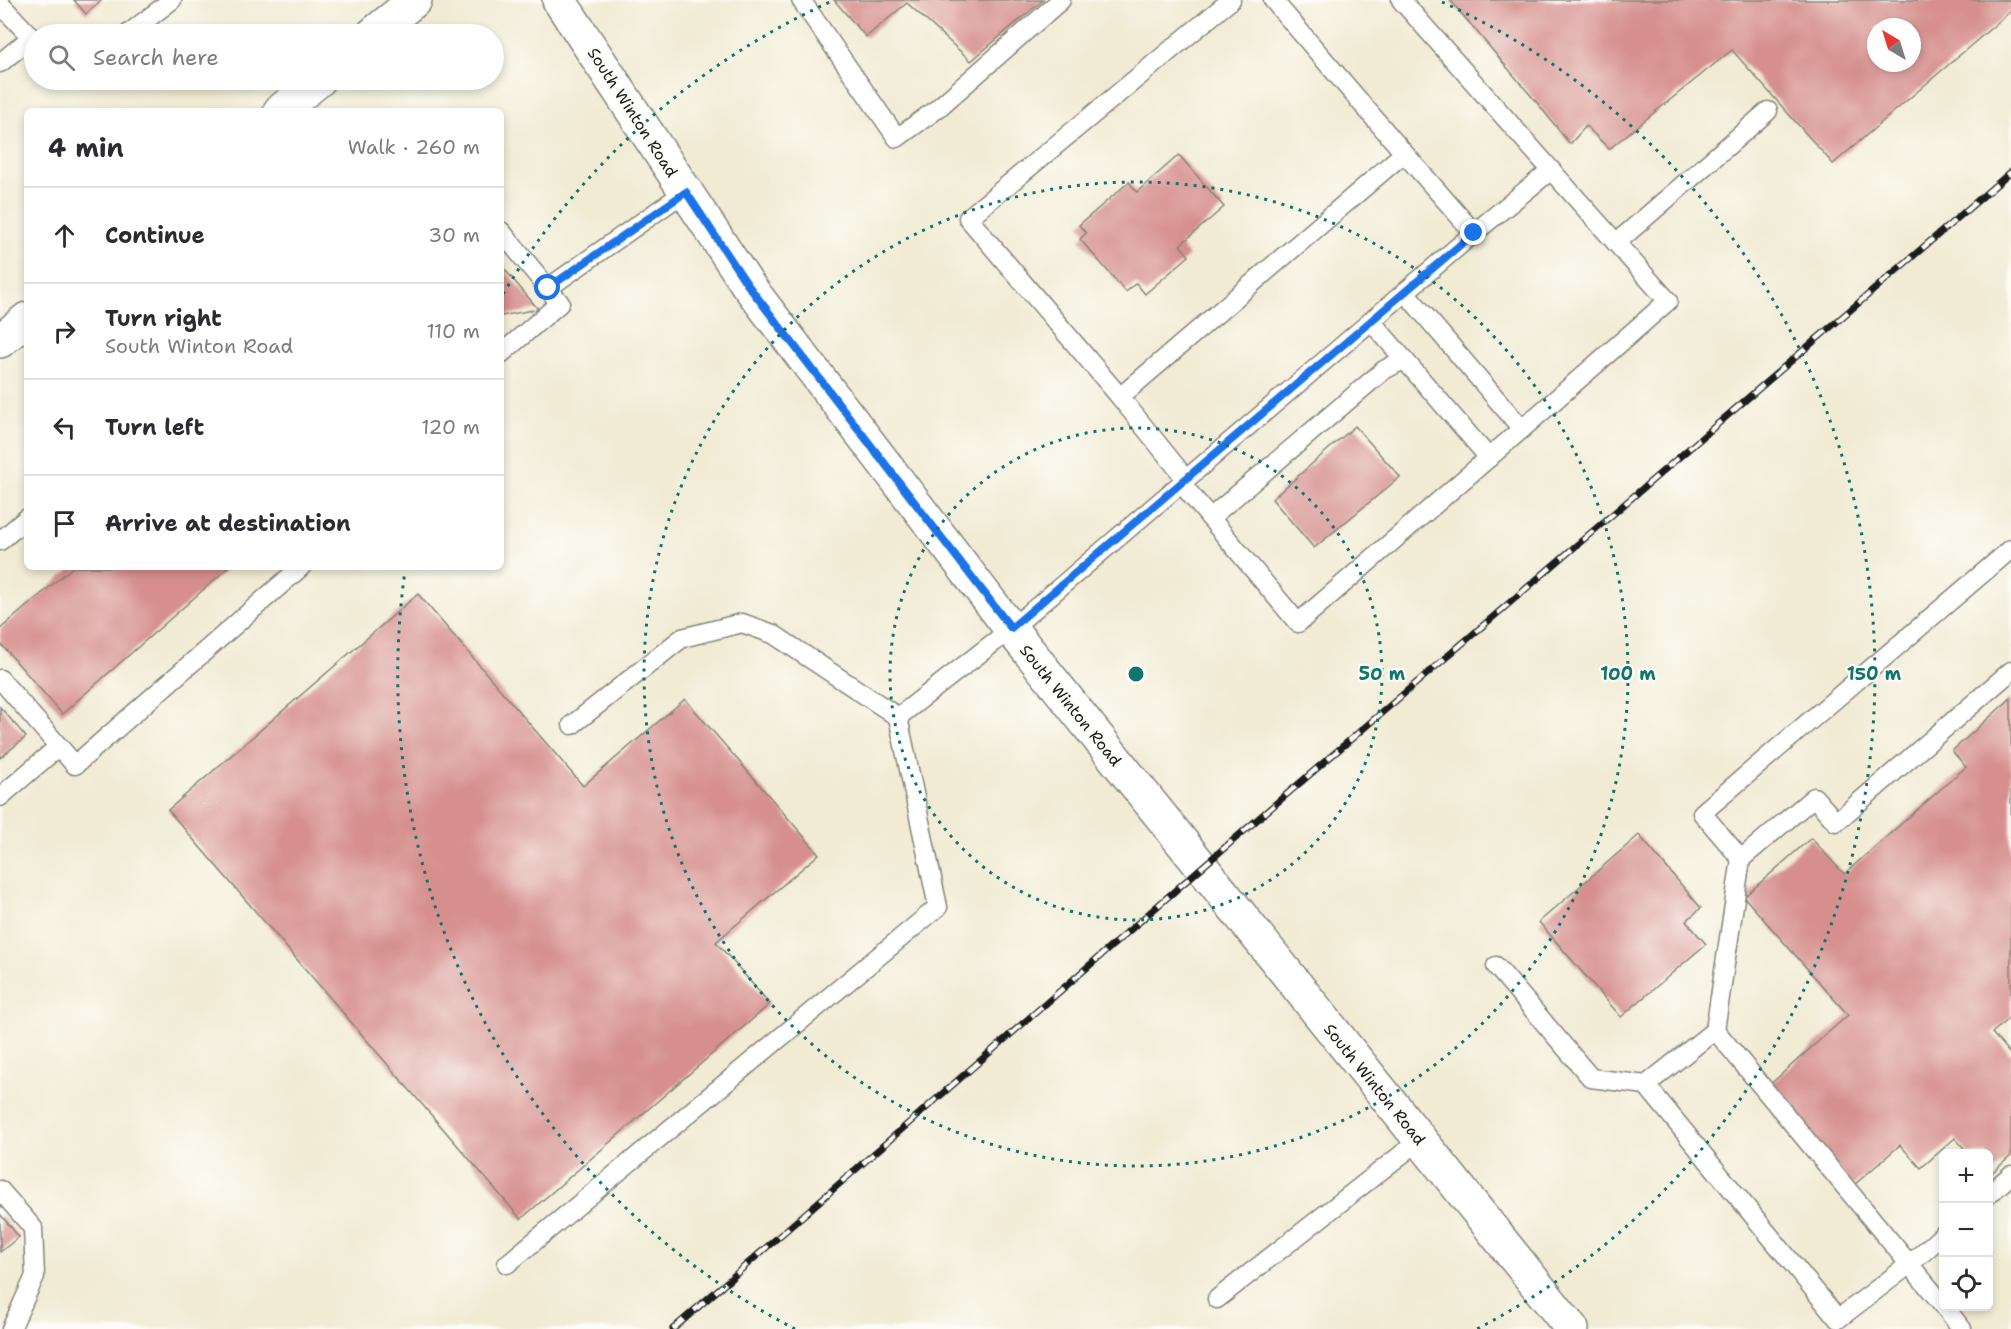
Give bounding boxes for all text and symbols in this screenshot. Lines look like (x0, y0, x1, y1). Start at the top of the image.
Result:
north arrow (1867, 18, 1921, 72)
search box (24, 24, 504, 90)
icon: search (45, 41, 78, 74)
text: Search here (93, 43, 219, 72)
street label: South Winton Road (583, 43, 682, 181)
text: 4 min (48, 130, 124, 165)
text: Walk · 260 m (348, 134, 480, 160)
icon: ahead (48, 219, 81, 252)
route end (1460, 219, 1486, 245)
text: Continue (105, 221, 205, 250)
text: 30 m (428, 222, 480, 248)
route start (534, 274, 560, 300)
text: Turn right (105, 304, 222, 333)
icon: right (48, 315, 81, 348)
text: 110 m (426, 318, 480, 344)
text: South Winton Road (105, 333, 293, 359)
icon: left (48, 411, 81, 444)
text: Turn left (105, 413, 204, 442)
text: 120 m (421, 414, 480, 440)
icon: arrive (48, 507, 81, 540)
text: Arrive at destination (105, 509, 351, 538)
street label: South Winton Road (1015, 640, 1126, 770)
text: 50 m (1359, 662, 1406, 686)
text: 100 m (1600, 662, 1656, 686)
text: 150 m (1847, 662, 1902, 686)
centre of rings (1126, 664, 1146, 684)
street label: South Winton Road (1319, 1019, 1430, 1149)
map controls (1939, 1149, 1993, 1311)
button: + (1939, 1149, 1993, 1203)
button: − (1939, 1203, 1993, 1257)
button: locate (1939, 1257, 1993, 1311)

